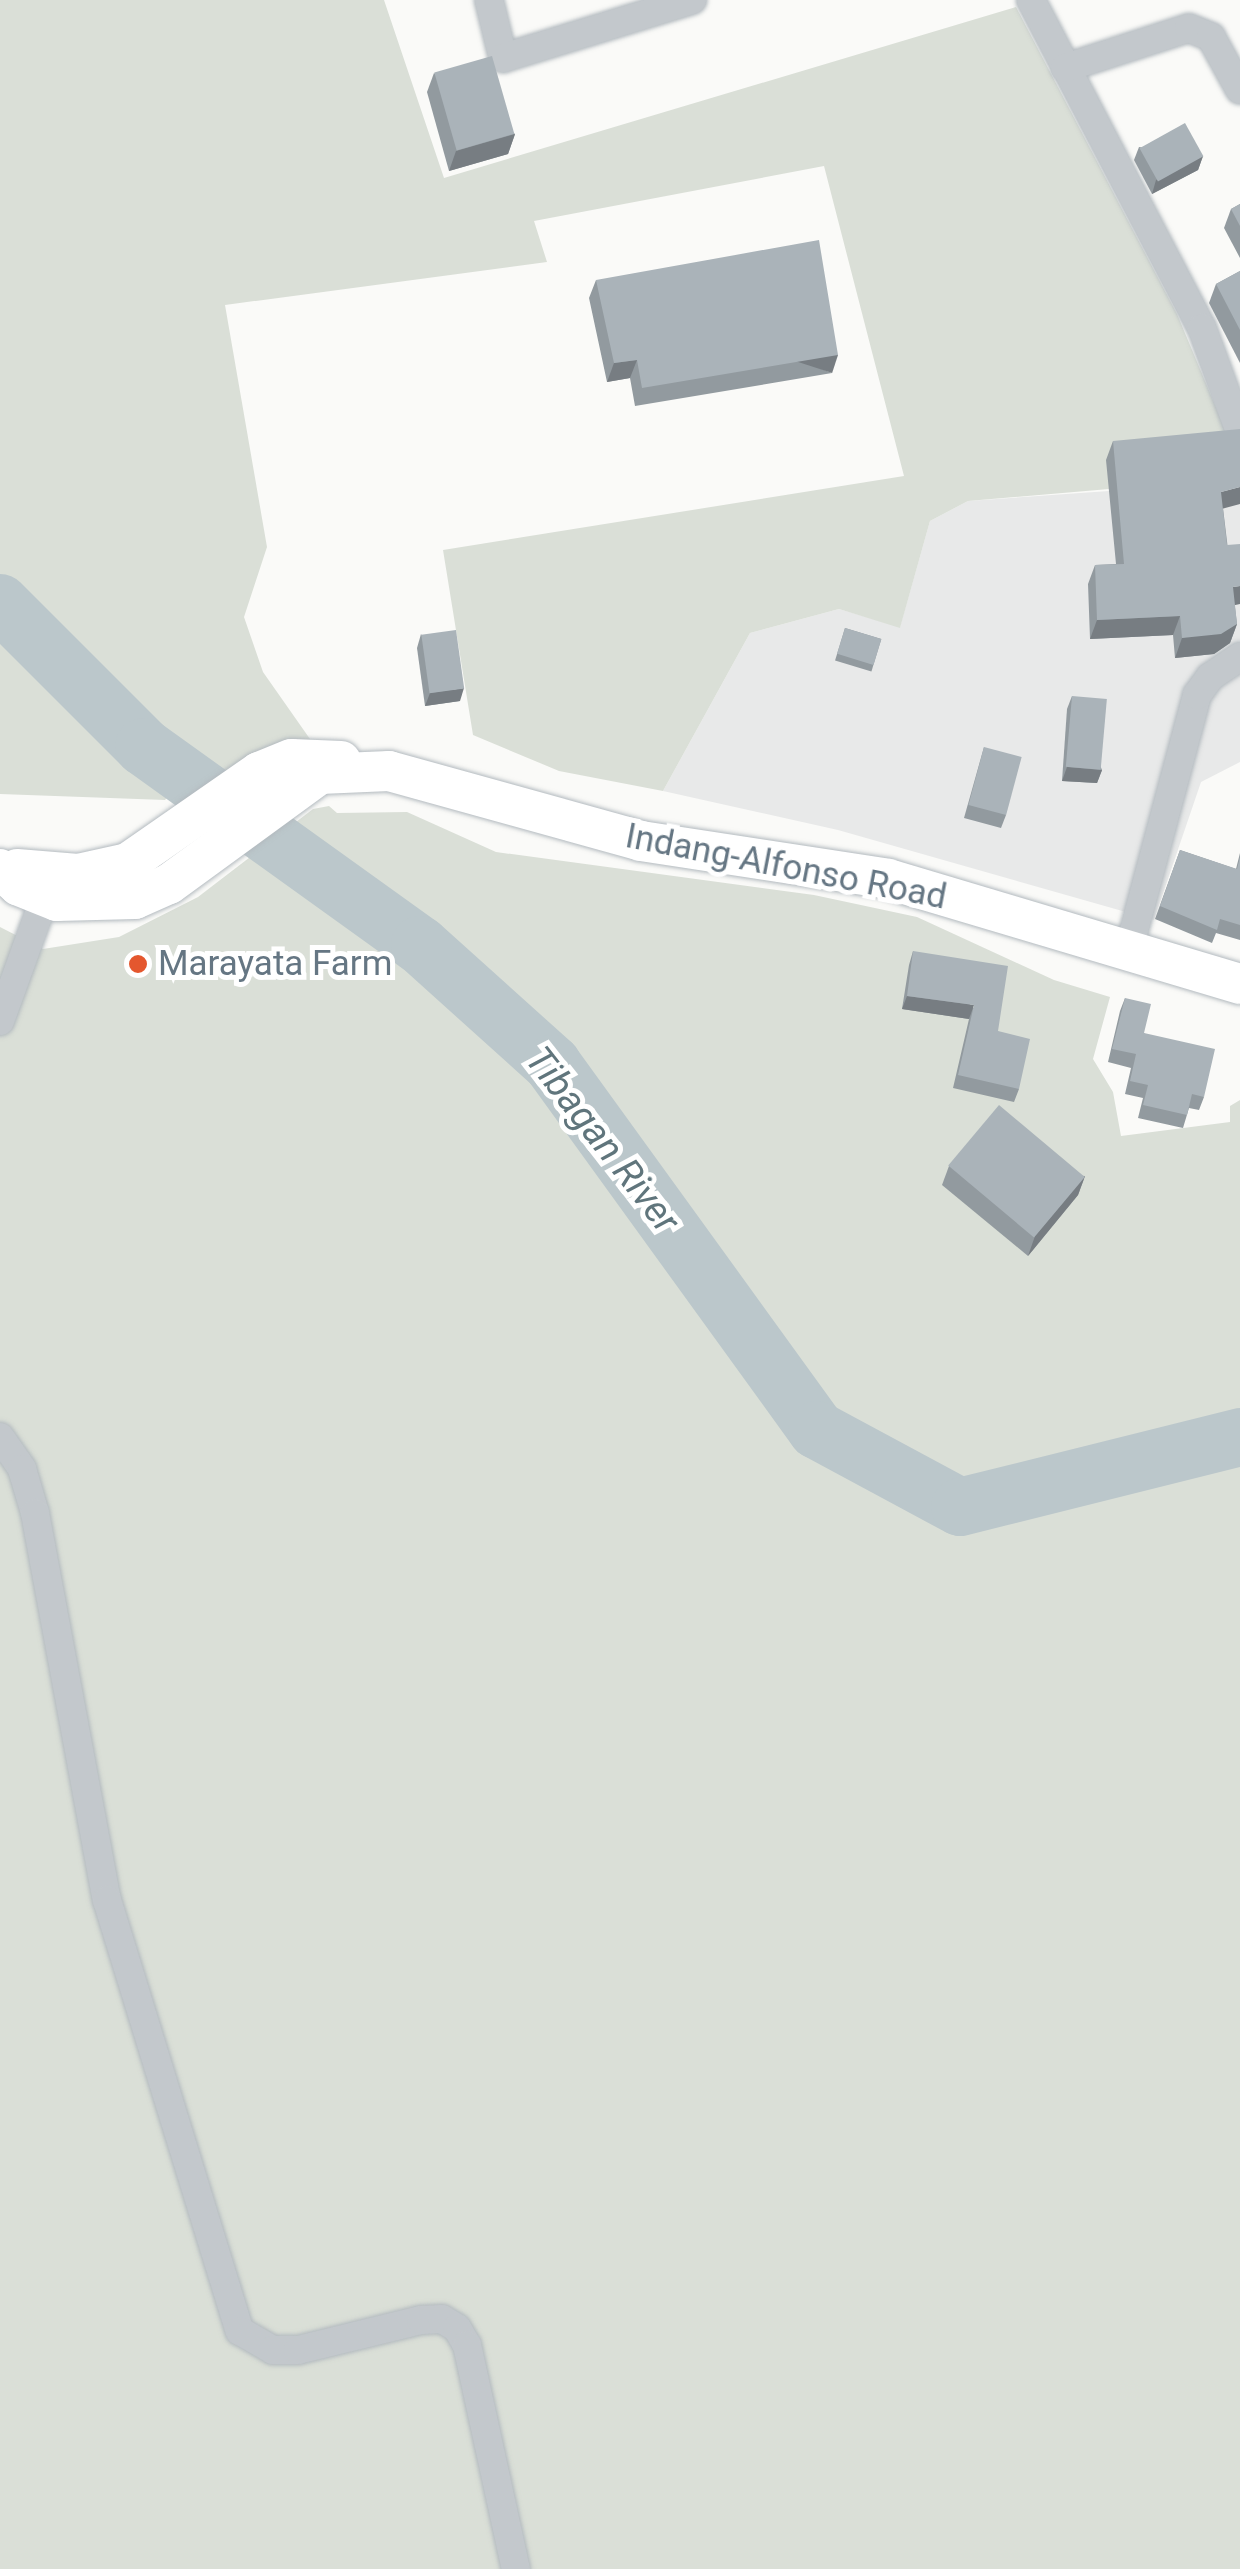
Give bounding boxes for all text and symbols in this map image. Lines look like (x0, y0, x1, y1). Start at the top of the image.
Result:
street label: Indang-Alfonso Road (622, 815, 950, 919)
place label: Marayata Farm (158, 943, 392, 985)
marker: Marayata Farm (127, 953, 149, 975)
water label: Tibagan River (515, 1038, 689, 1242)

